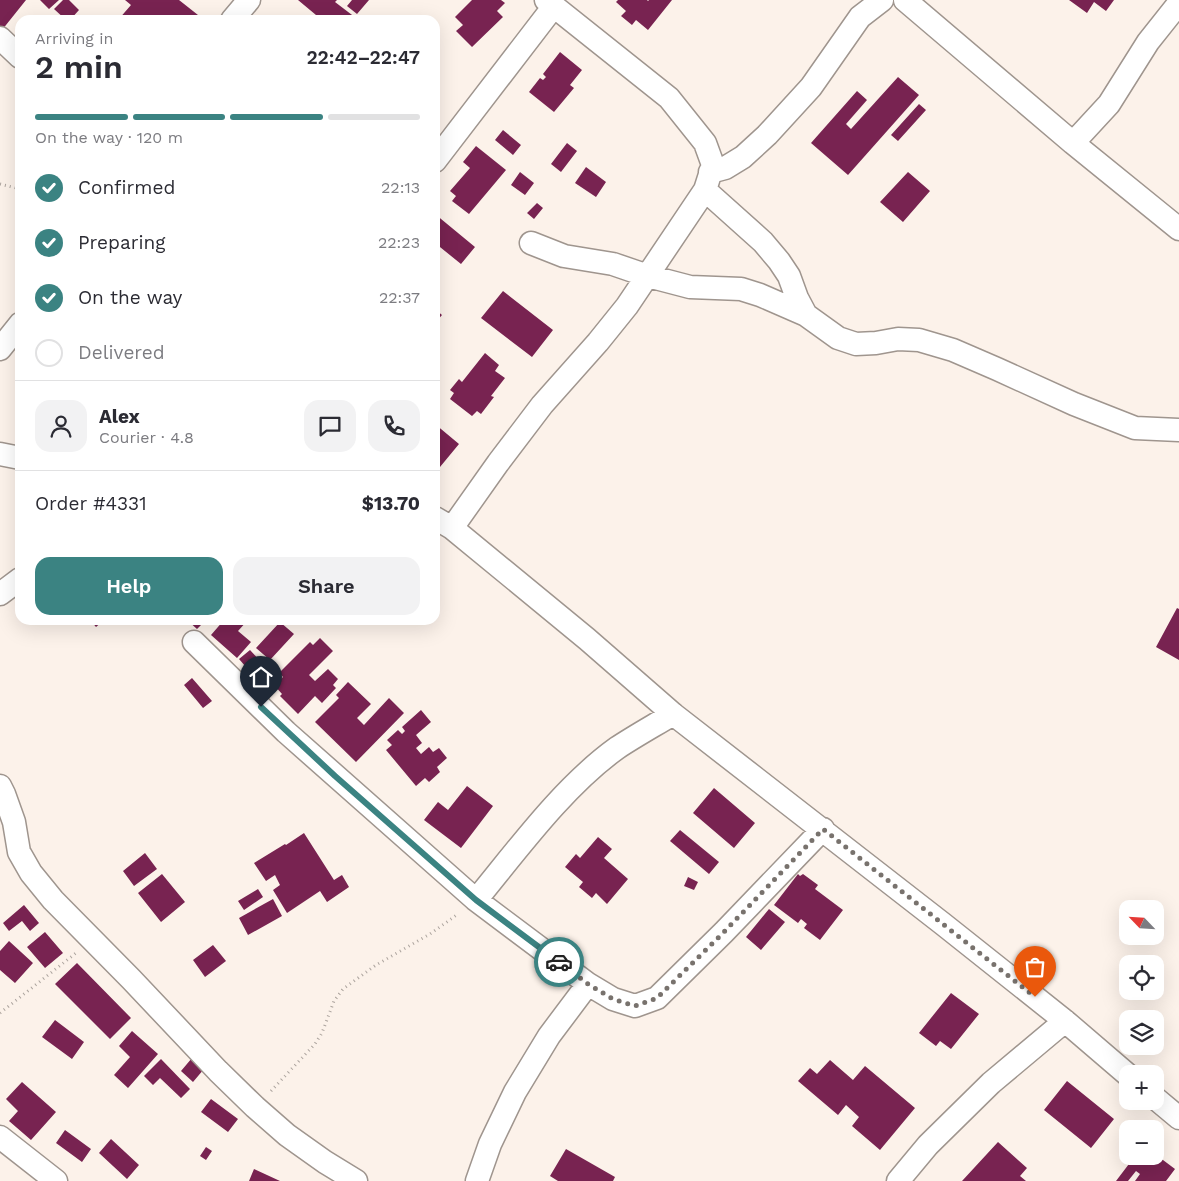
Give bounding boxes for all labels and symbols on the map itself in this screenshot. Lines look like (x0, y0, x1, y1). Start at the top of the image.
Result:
pin (240, 656, 282, 707)
north arrow (1119, 900, 1164, 945)
courier (534, 937, 584, 987)
pin (1014, 946, 1056, 997)

